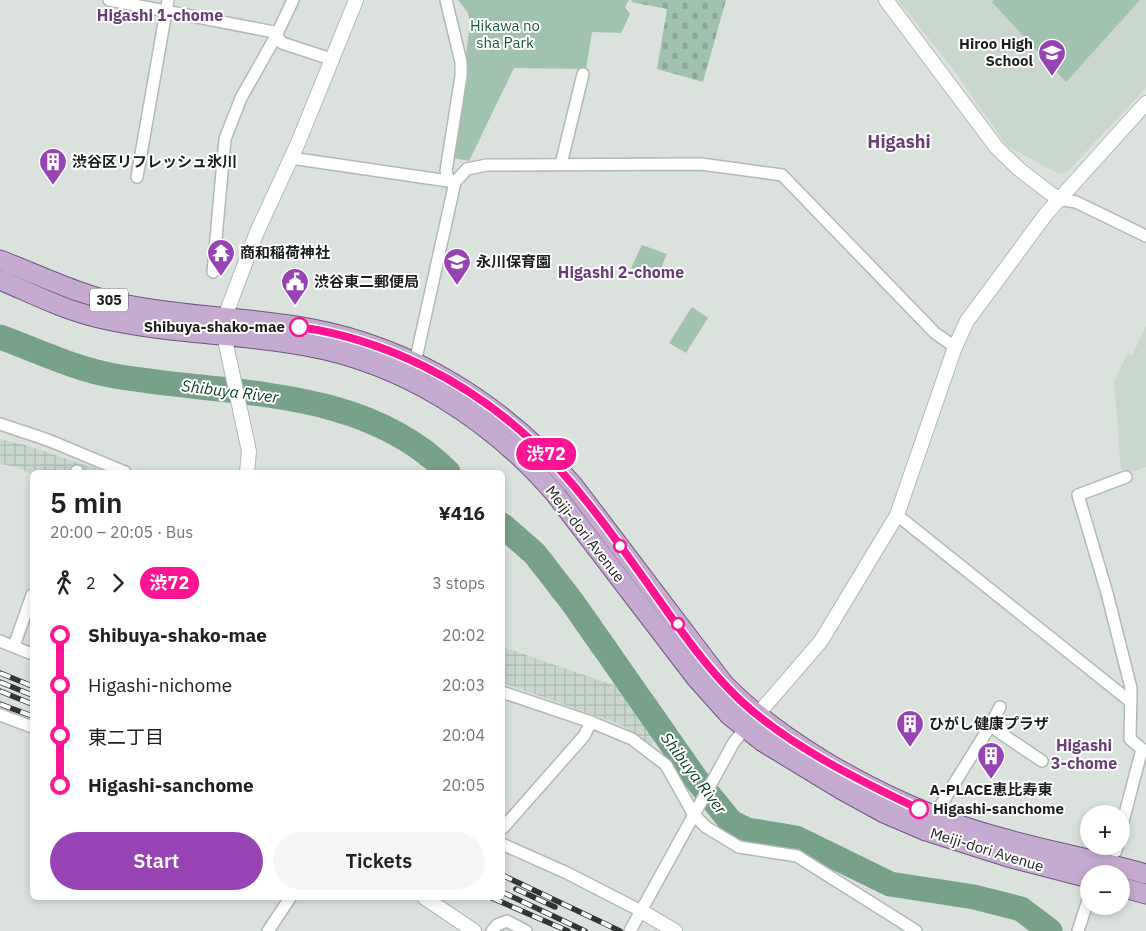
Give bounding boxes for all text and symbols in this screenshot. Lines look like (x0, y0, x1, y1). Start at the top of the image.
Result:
district label: Higashi 1-chome (97, 5, 223, 25)
park label: Hikawa no sha Park (470, 16, 540, 52)
place label: Hiroo High School (959, 34, 1033, 70)
school or university icon: Hiroo High School (1037, 38, 1067, 77)
district label: Higashi (867, 130, 931, 153)
building icon: 渋谷区リフレッシュ氷川 (38, 147, 68, 186)
place label: 渋谷区リフレッシュ氷川 (72, 152, 237, 171)
temple icon: 商和稲荷神社 (206, 238, 236, 277)
place label: 商和稲荷神社 (240, 243, 330, 262)
school or university icon: 永川保育園 (442, 247, 472, 286)
place label: 永川保育園 (476, 252, 551, 271)
district label: Higashi 2-chome (558, 262, 684, 282)
public building icon: 渋谷東二郵便局 (280, 267, 310, 306)
place label: 渋谷東二郵便局 (314, 272, 419, 291)
road number: 305 (90, 288, 128, 312)
place label: Shibuya-shako-mae (144, 317, 285, 336)
marker: Shibuya-shako-mae (289, 317, 309, 337)
water label: Shibuya River (181, 375, 281, 407)
line badge: 渋72 (517, 438, 575, 470)
text: 渋72 (526, 442, 566, 465)
street label: Meiji-dori Avenue (542, 481, 629, 586)
text: 5 min (50, 484, 122, 521)
text: ¥416 (438, 501, 485, 525)
text: 20:00 – 20:05 · Bus (50, 522, 193, 542)
unlabelled marker (613, 539, 627, 553)
icon: walk (50, 569, 78, 597)
icon: forward (104, 569, 132, 597)
text: 渋72 (150, 571, 189, 594)
text: 2 (86, 573, 96, 593)
text: 3 stops (432, 573, 485, 593)
unlabelled marker (671, 617, 685, 631)
text: Shibuya-shako-mae (88, 623, 267, 647)
text: 20:02 (442, 625, 485, 645)
text: Higashi-nichome (88, 673, 232, 697)
text: 20:03 (442, 675, 485, 695)
building icon: ひがし健康プラザ (895, 709, 925, 748)
place label: ひがし健康プラザ (929, 714, 1049, 733)
text: 東二丁目 (88, 725, 164, 749)
text: 20:04 (442, 725, 485, 745)
water label: Shibuya River (657, 728, 732, 819)
district label: Higashi 3-chome (1051, 735, 1117, 773)
building icon: A-PLACE恵比寿東 (976, 741, 1006, 780)
text: Higashi-sanchome (88, 773, 254, 797)
text: 20:05 (442, 775, 485, 795)
place label: A-PLACE恵比寿東 (930, 780, 1052, 799)
marker: Higashi-sanchome (909, 799, 929, 819)
place label: Higashi-sanchome (933, 799, 1064, 818)
map controls (1080, 805, 1130, 915)
button: + (1080, 805, 1130, 855)
street label: Meiji-dori Avenue (928, 823, 1046, 876)
button: Start (50, 832, 263, 890)
button: Tickets (273, 832, 485, 890)
button: − (1080, 865, 1130, 915)

